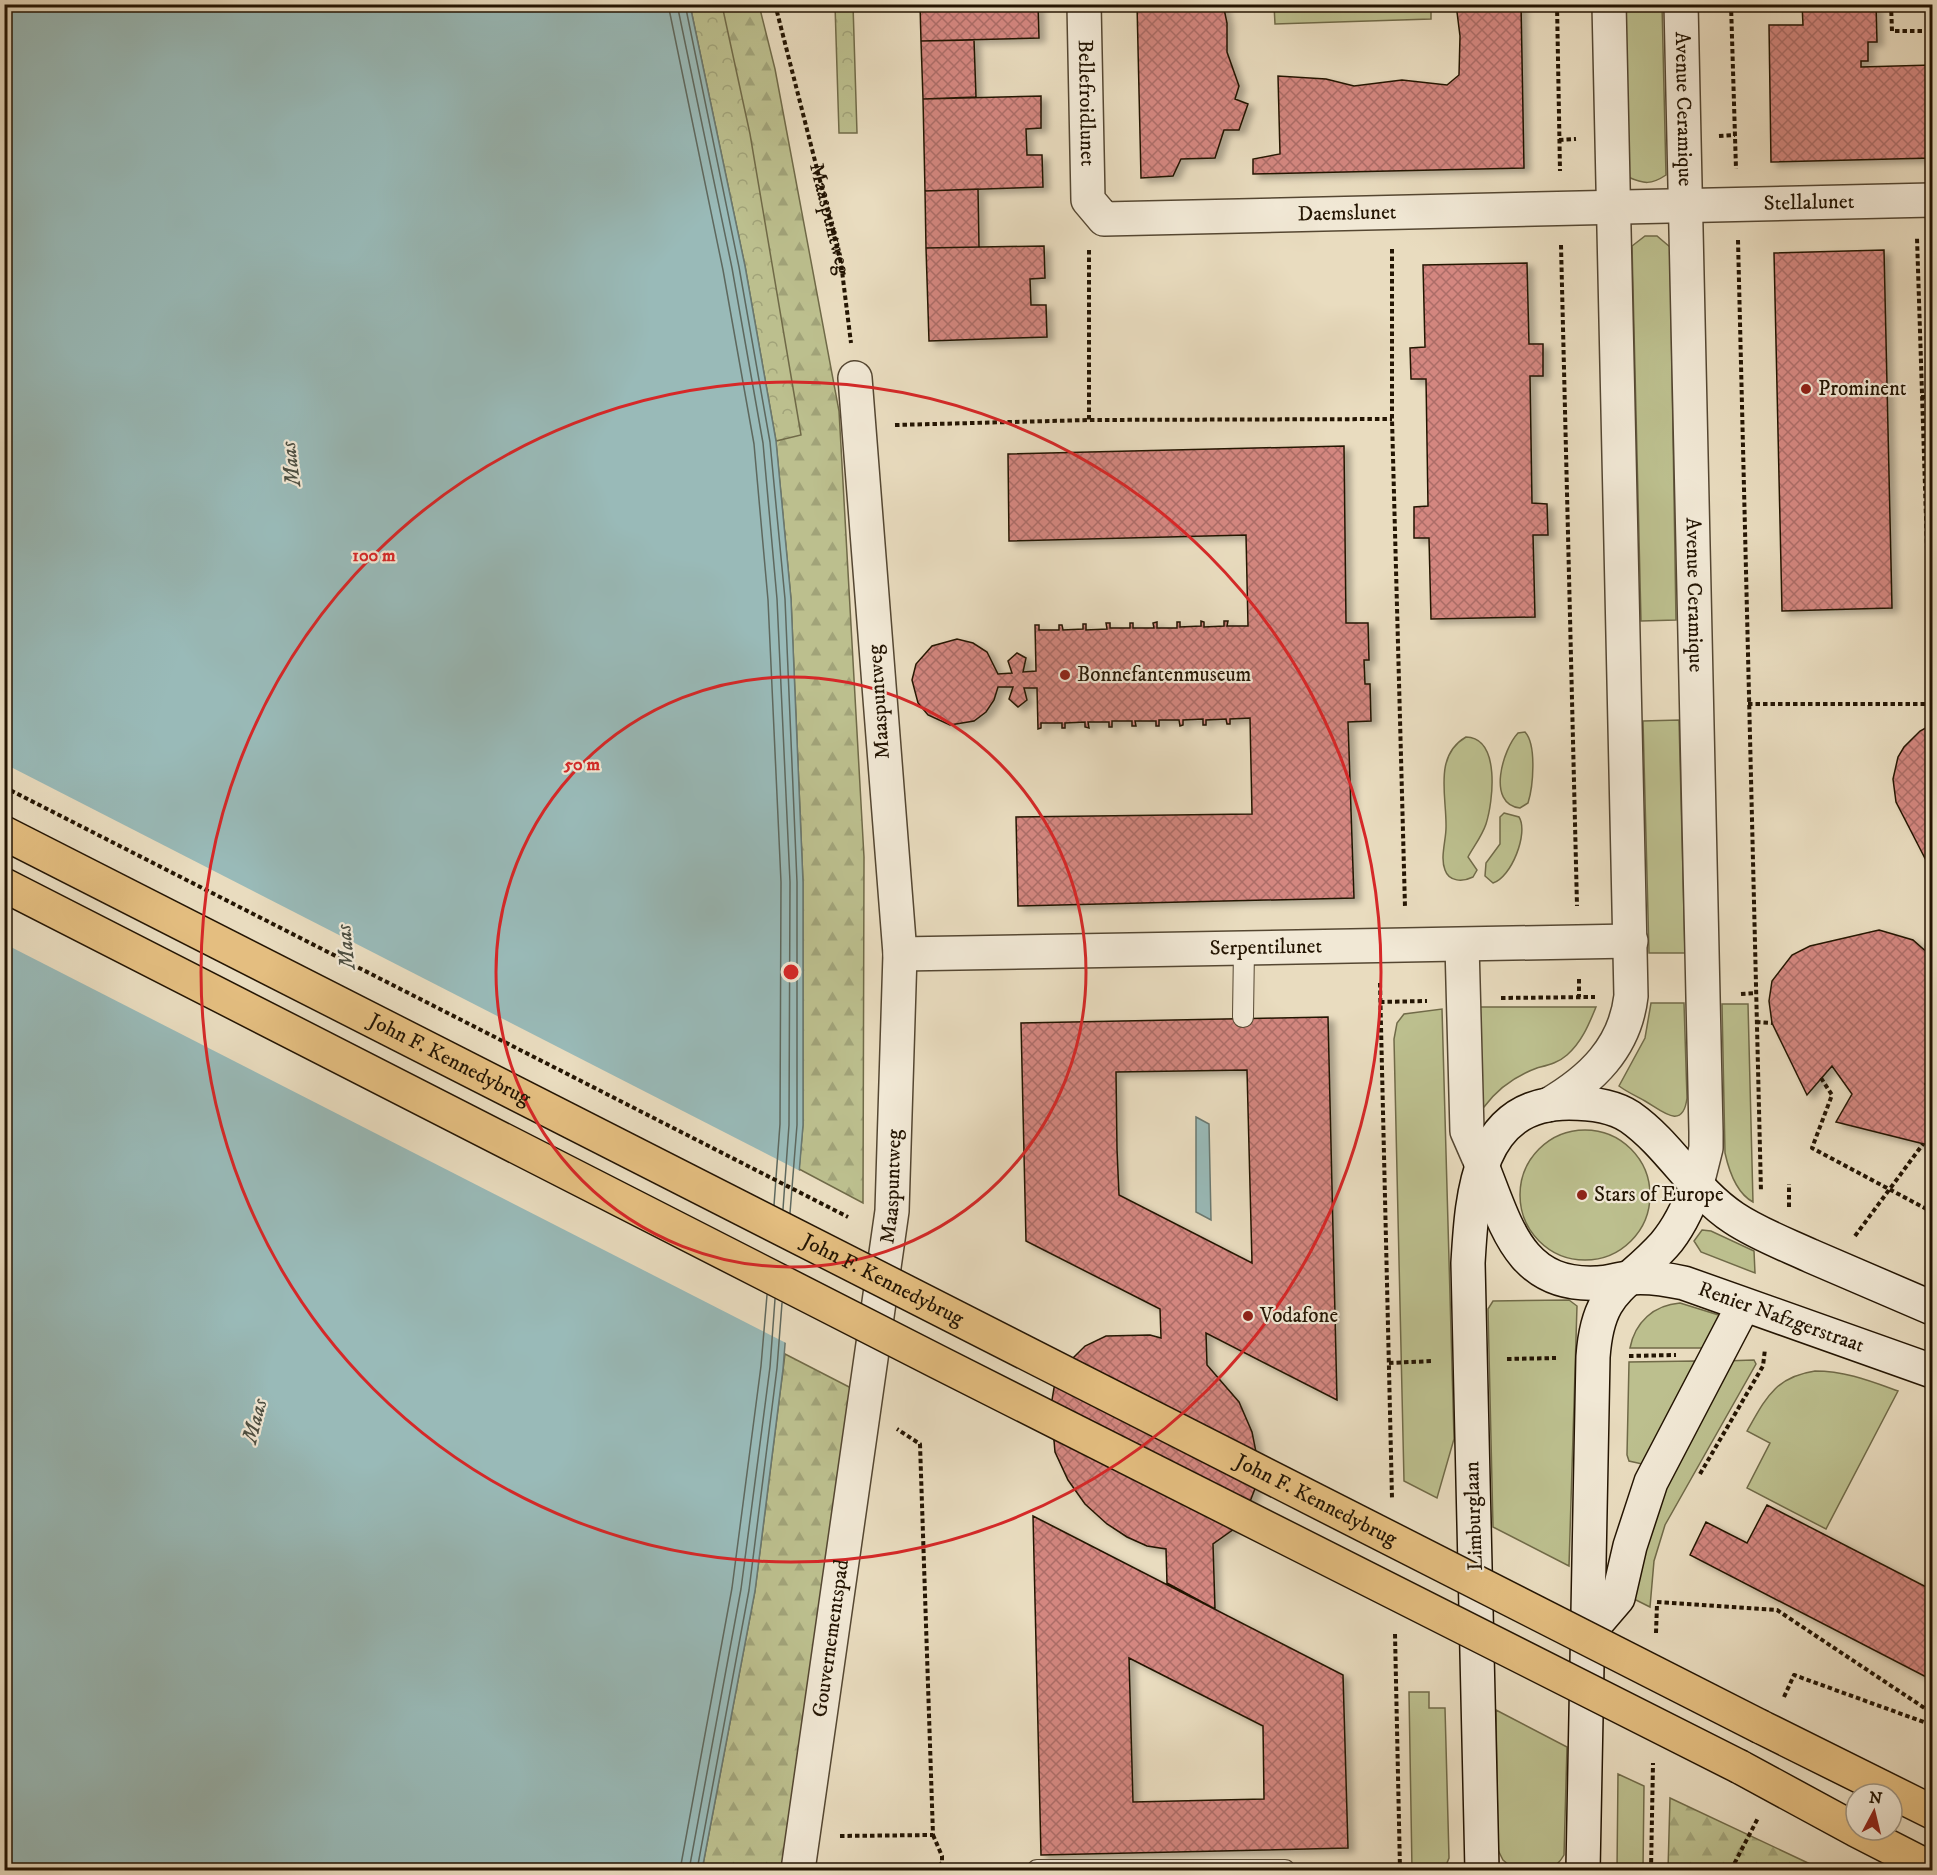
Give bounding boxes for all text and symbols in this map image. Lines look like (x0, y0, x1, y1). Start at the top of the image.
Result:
street label: Avenue Ceramique (1669, 31, 1698, 187)
street label: Bellefroidlunet (1072, 39, 1100, 167)
street label: Maaspuntweg (803, 160, 855, 277)
street label: Stellalunet (1763, 189, 1855, 217)
street label: Daemslunet (1297, 199, 1397, 228)
place label: Prominent (1818, 376, 1907, 402)
marker: Prominent (1799, 382, 1813, 396)
water label: Maas (275, 439, 307, 490)
street label: Avenue Ceramique (1679, 517, 1709, 673)
text: 100 m (352, 545, 396, 567)
street label: Maaspuntweg (862, 643, 896, 760)
place label: Bonnefantenmuseum (1077, 662, 1252, 688)
marker: Bonnefantenmuseum (1058, 668, 1072, 682)
text: 50 m (563, 754, 600, 776)
water label: Maas (330, 922, 362, 973)
street label: Serpentilunet (1209, 933, 1323, 961)
centre of rings (781, 962, 801, 982)
street label: John F. Kennedybrug (363, 1007, 536, 1112)
street label: Maaspuntweg (874, 1128, 908, 1246)
place label: Stars of Europe (1594, 1182, 1724, 1208)
marker: Stars of Europe (1575, 1188, 1589, 1202)
street label: John F. Kennedybrug (796, 1227, 969, 1332)
street label: Renier Nafzgerstraat (1695, 1276, 1868, 1359)
place label: Vodafone (1259, 1303, 1338, 1329)
marker: Vodafone (1241, 1309, 1255, 1323)
water label: Maas (236, 1395, 274, 1448)
street label: John F. Kennedybrug (1229, 1448, 1402, 1553)
street label: Limburglaan (1459, 1461, 1489, 1571)
street label: Gouvernementspad (807, 1557, 855, 1719)
north arrow (1844, 1782, 1904, 1842)
text: N (1868, 1787, 1883, 1809)

